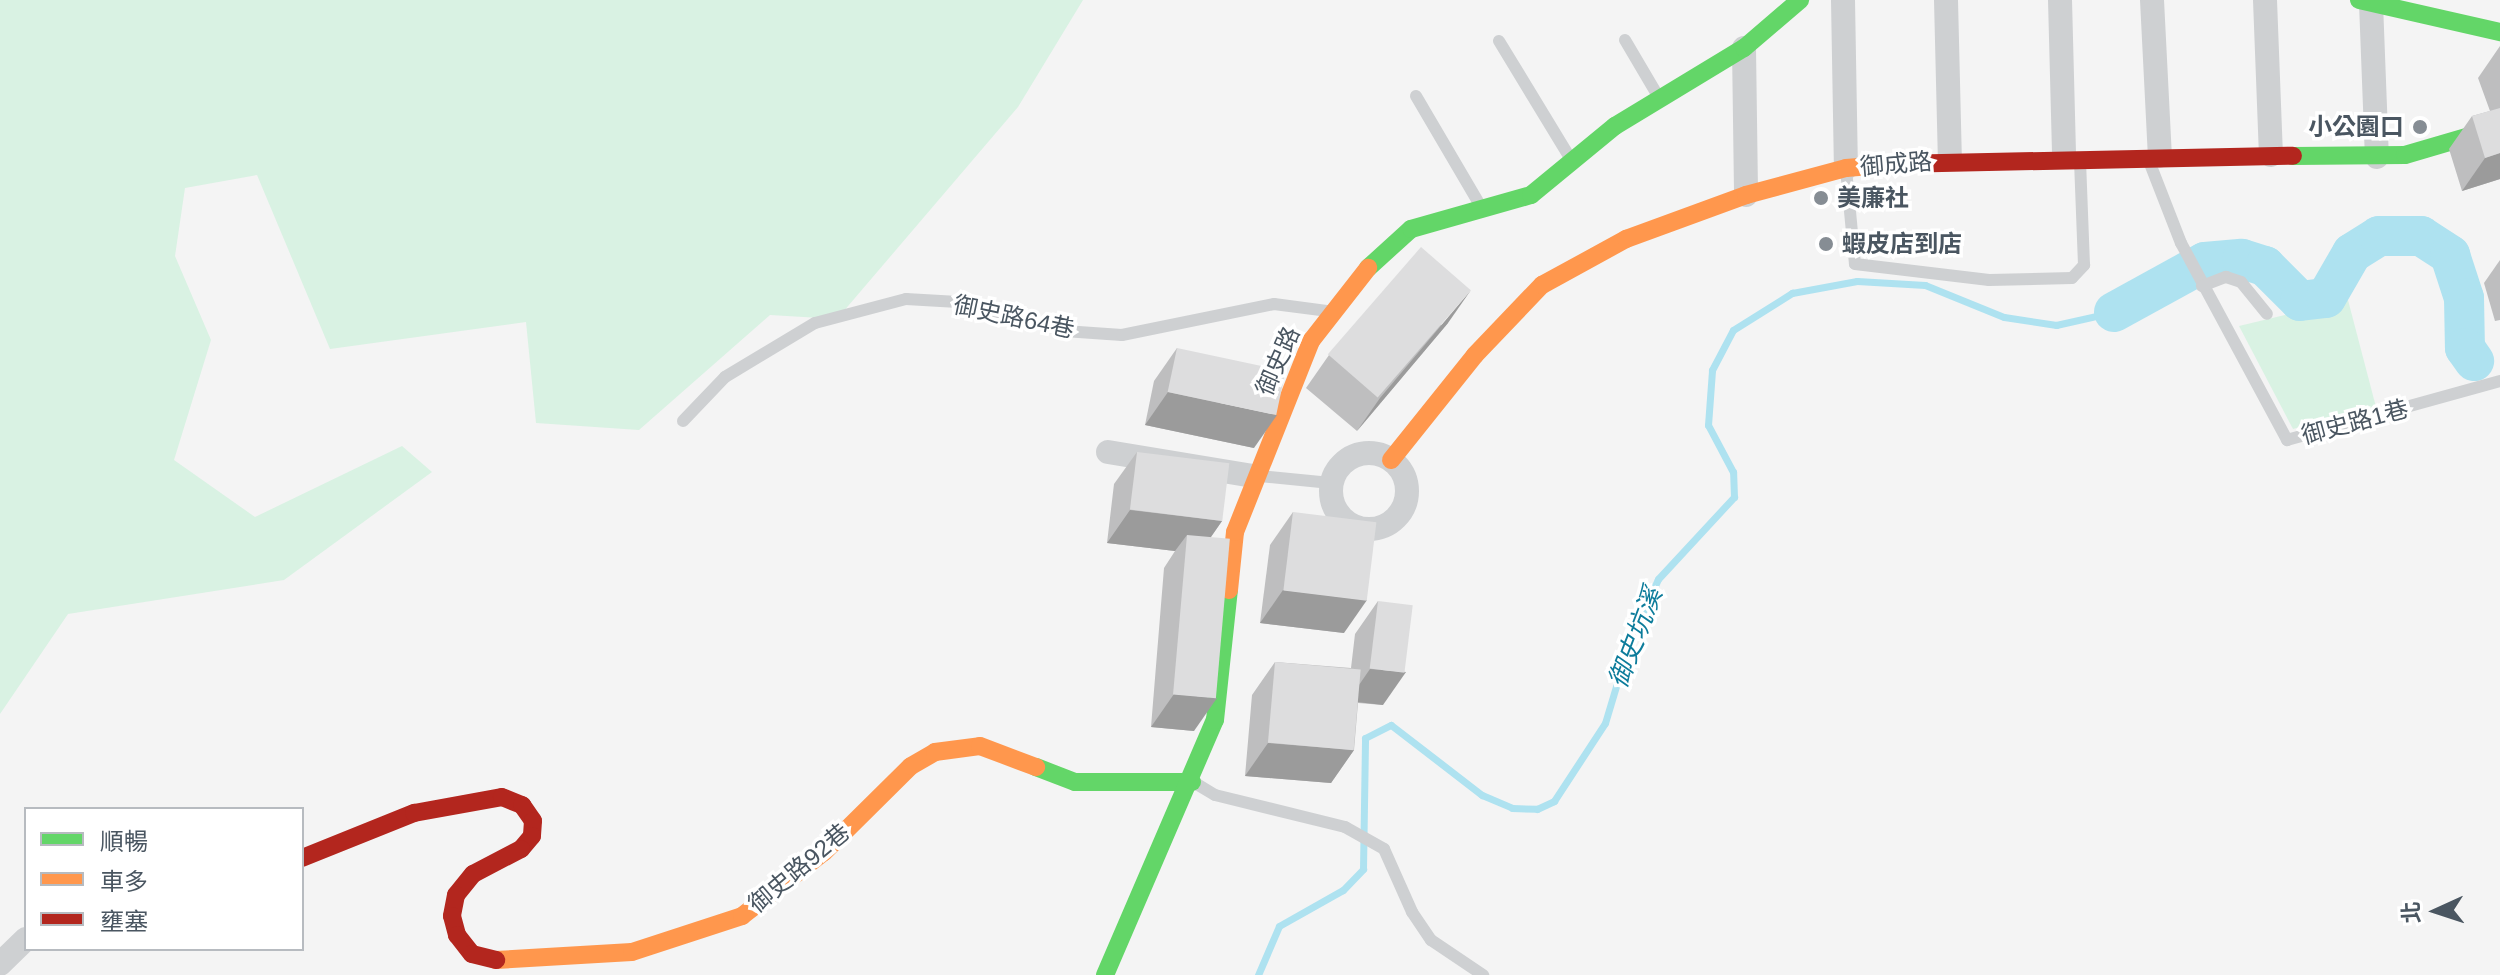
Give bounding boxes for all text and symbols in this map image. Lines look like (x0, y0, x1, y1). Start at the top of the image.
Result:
place label: 小公園口 (2308, 113, 2404, 141)
marker: 小公園口 (2411, 118, 2429, 136)
street label: 御成路 (1859, 147, 1933, 181)
place label: 美廉社 (1837, 184, 1909, 212)
marker: 美廉社 (1812, 189, 1830, 207)
place label: 蝦皮店到店 (1842, 230, 1962, 258)
marker: 蝦皮店到店 (1817, 235, 1835, 253)
street label: 御史路64巷 (951, 290, 1077, 344)
street label: 御史路 (1250, 322, 1306, 400)
street label: 御史路1巷 (2298, 394, 2412, 450)
water label: 御史坑溪 (1603, 584, 1669, 692)
legend (24, 807, 304, 951)
street label: 御史路92巷 (743, 818, 855, 918)
text: 順暢 (100, 828, 148, 855)
text: 車多 (100, 868, 148, 895)
north arrow (2396, 871, 2476, 951)
text: 北 (2398, 901, 2425, 924)
text: 壅塞 (100, 908, 148, 935)

